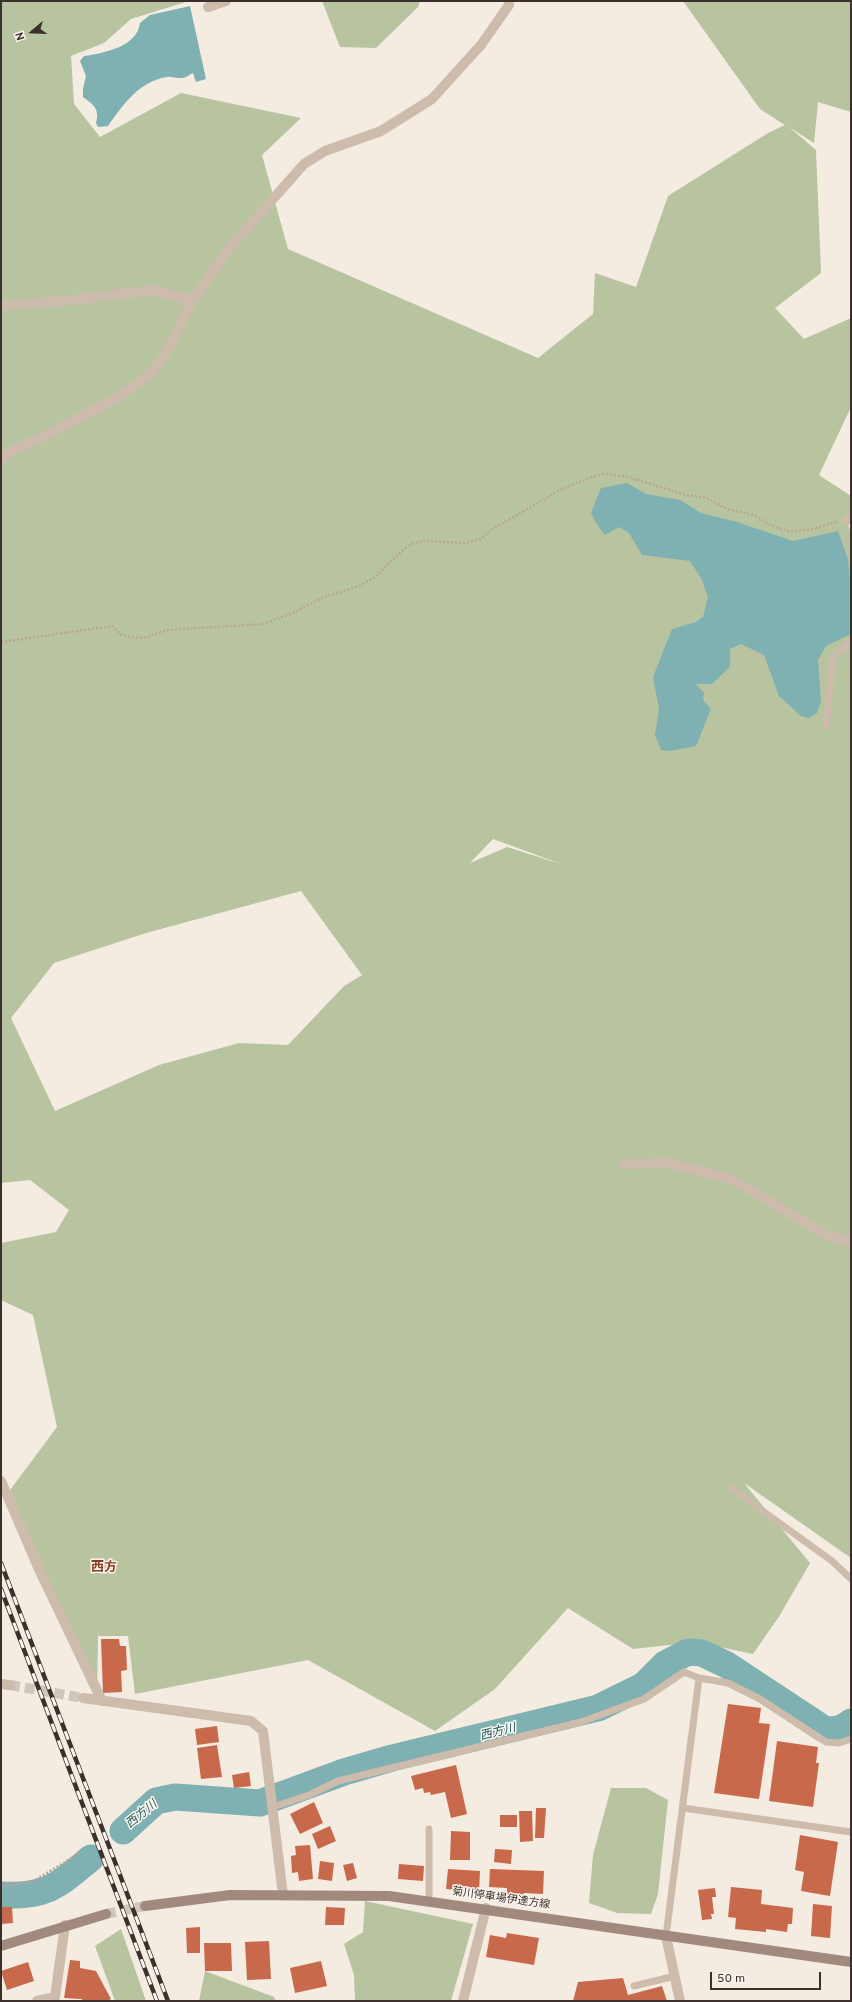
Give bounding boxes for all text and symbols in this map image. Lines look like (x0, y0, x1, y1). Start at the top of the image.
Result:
north arrow (12, 12, 52, 52)
text: N (13, 30, 29, 42)
district label: 西方 (91, 1560, 117, 1576)
water label: 西方川 (479, 1722, 517, 1744)
water label: 西方川 (123, 1798, 161, 1832)
street label: 菊川停車場伊達方線 (451, 1886, 551, 1912)
scale bar (712, 1964, 823, 1990)
text: 50 m (717, 1971, 745, 1987)

